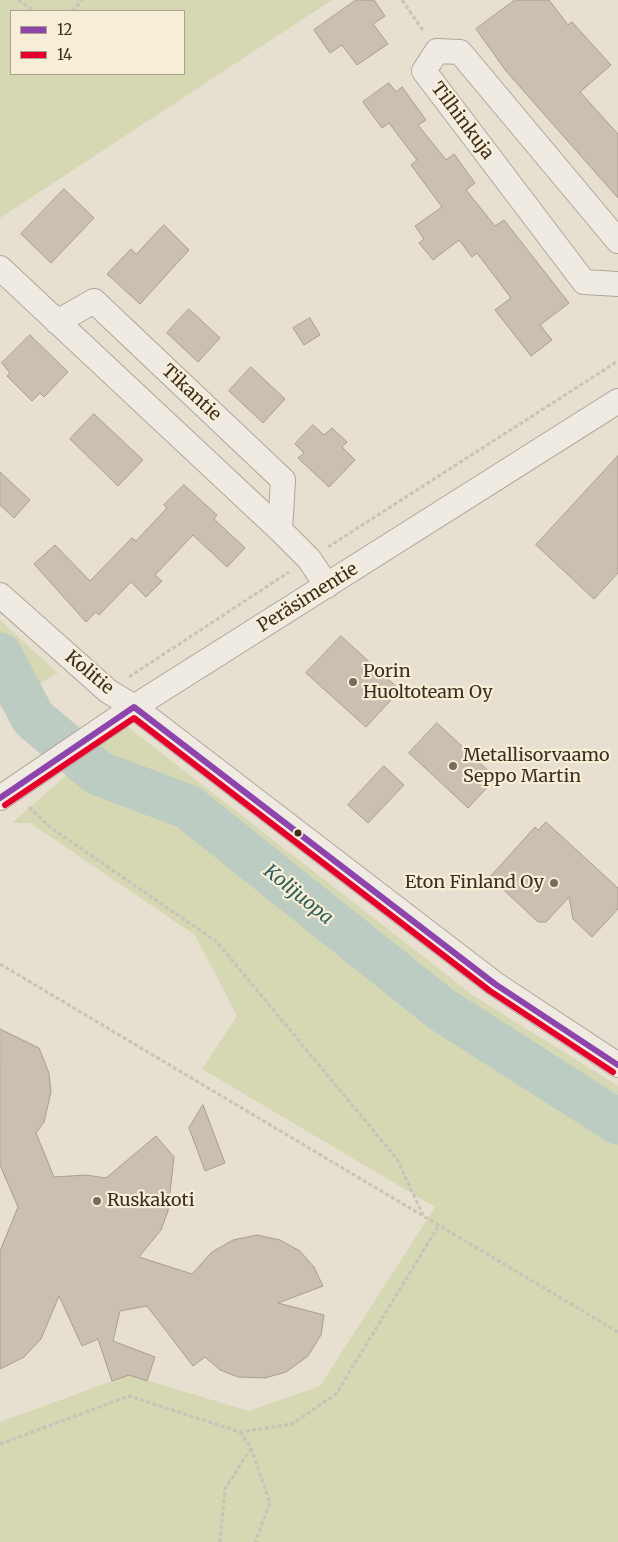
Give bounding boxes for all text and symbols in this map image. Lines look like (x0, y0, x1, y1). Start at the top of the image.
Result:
legend (10, 10, 185, 75)
text: 12 (57, 20, 73, 39)
text: 14 (57, 45, 72, 64)
street label: Tilhinkuja (426, 78, 498, 164)
street label: Tikantie (157, 360, 225, 426)
street label: Peräsimentie (254, 559, 362, 637)
street label: Kolitie (60, 647, 118, 699)
place label: Porin Huoltoteam Oy (363, 661, 493, 704)
marker: Porin Huoltoteam Oy (347, 676, 359, 688)
place label: Metallisorvaamo Seppo Martin (463, 745, 610, 788)
marker: Metallisorvaamo Seppo Martin (447, 760, 459, 772)
unlabelled marker (293, 828, 303, 838)
water label: Kolijuopa (259, 860, 337, 930)
place label: Eton Finland Oy (405, 872, 544, 894)
marker: Eton Finland Oy (548, 877, 560, 889)
place label: Ruskakoti (107, 1190, 195, 1212)
marker: Ruskakoti (91, 1195, 103, 1207)

